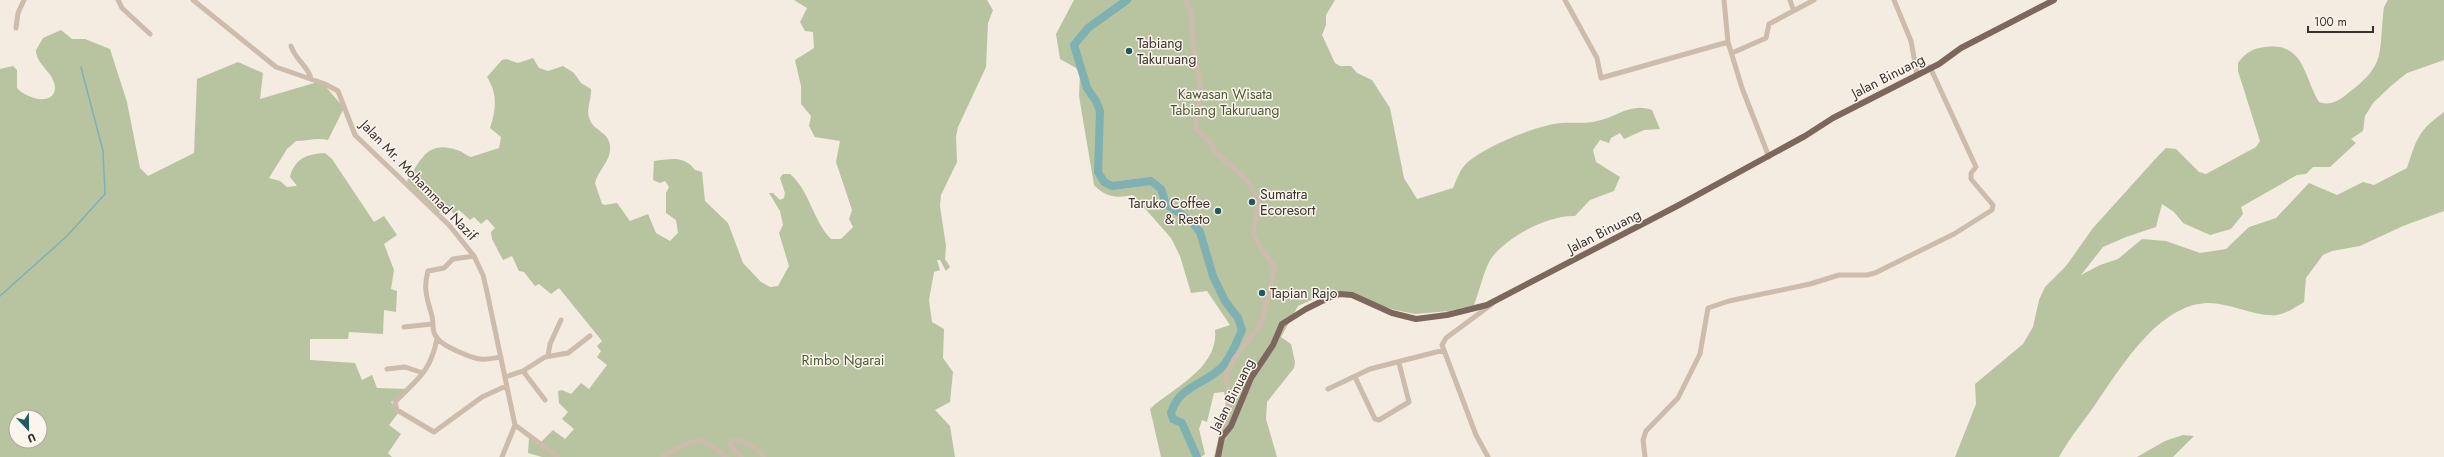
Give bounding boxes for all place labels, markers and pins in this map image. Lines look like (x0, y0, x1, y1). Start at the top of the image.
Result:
place label: Tabiang Takuruang (1137, 33, 1196, 69)
marker: Tabiang Takuruang (1124, 46, 1134, 56)
place label: Sumatra Ecoresort (1260, 184, 1316, 220)
place label: Taruko Coffee & Resto (1129, 193, 1210, 229)
marker: Sumatra Ecoresort (1247, 197, 1257, 207)
marker: Taruko Coffee & Resto (1213, 206, 1223, 216)
place label: Tapian Rajo (1270, 283, 1338, 303)
marker: Tapian Rajo (1257, 288, 1267, 298)

